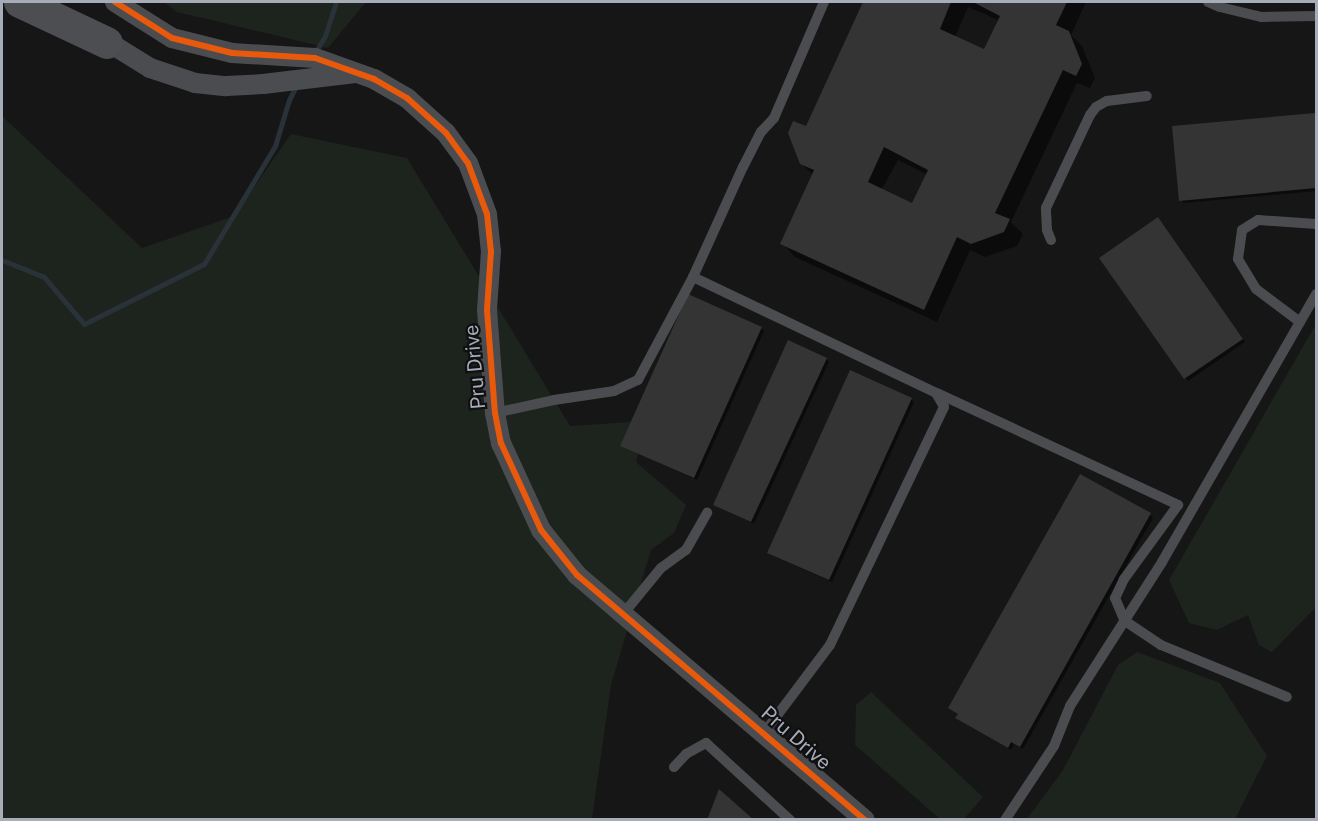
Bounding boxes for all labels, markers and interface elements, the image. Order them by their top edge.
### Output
street label: Pru Drive [459,324,491,410]
street label: Pru Drive [756,701,836,775]

